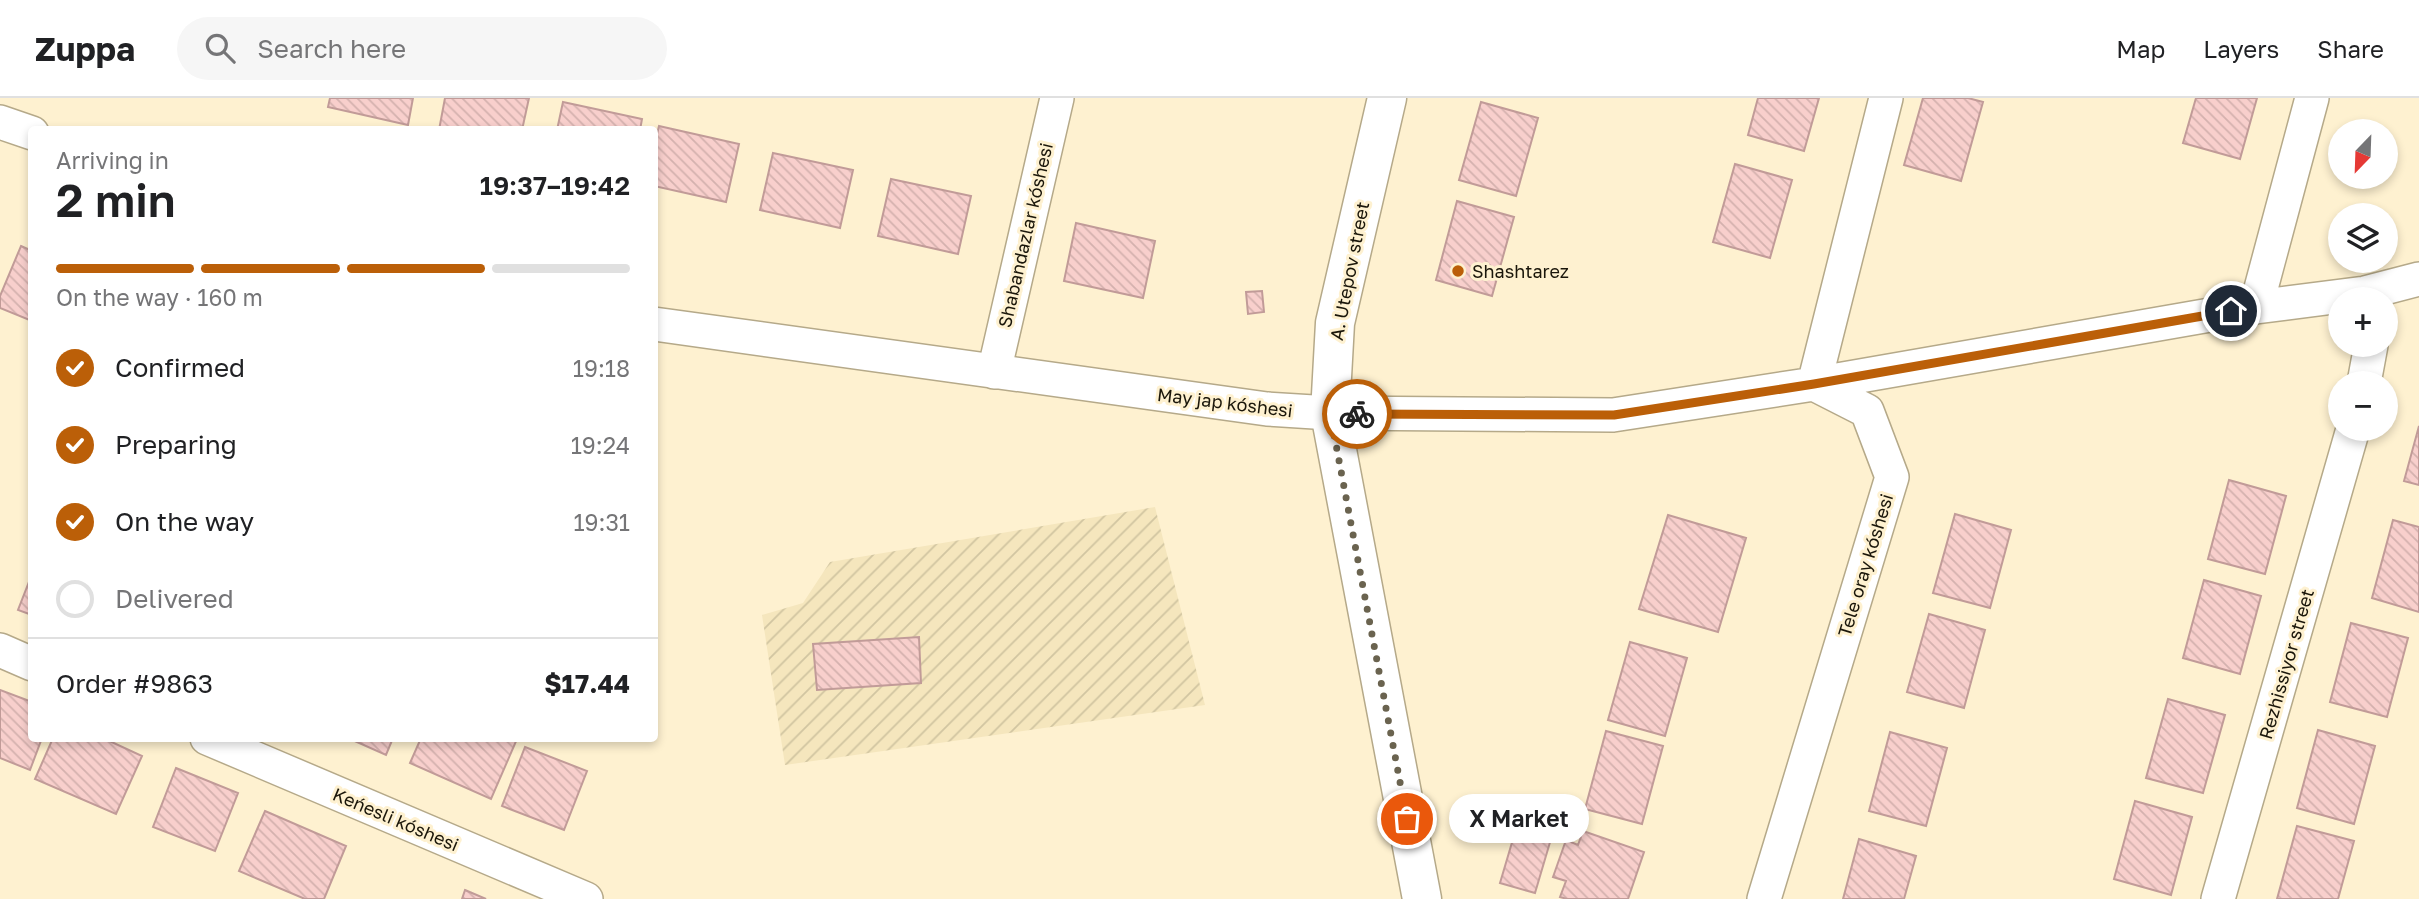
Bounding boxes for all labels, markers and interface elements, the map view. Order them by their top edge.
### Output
search box [177,17,667,80]
text: Zuppa [35,29,135,68]
icon: search [201,29,239,67]
text: Search here [257,33,406,64]
text: Map [2116,34,2165,63]
text: Layers [2203,34,2279,63]
text: Share [2317,34,2384,63]
north arrow [2328,119,2398,189]
map controls [2328,119,2398,441]
street label: Shabandazlar kóshesi [993,140,1057,330]
text: Arriving in [56,146,169,174]
text: 19:37–19:42 [480,170,630,201]
text: 2 min [56,172,176,227]
street label: A. Utepov street [1325,200,1373,342]
button: layers [2328,203,2398,273]
place label: Shashtarez [1472,260,1569,282]
marker: Shashtarez [1450,263,1466,279]
pin [2201,281,2261,341]
text: On the way · 160 m [56,283,263,311]
button: + [2328,287,2398,357]
icon: home [2212,292,2250,330]
icon: check [56,349,94,387]
text: Confirmed [115,352,245,383]
text: 19:18 [573,354,630,382]
button: − [2328,371,2398,441]
courier [1322,379,1392,449]
street label: May jap kóshesi [1156,383,1294,421]
icon: bike [1338,395,1376,433]
icon: check [56,426,94,464]
text: Preparing [115,429,237,460]
text: 19:24 [571,431,630,459]
street label: Tele oray kóshesi [1833,491,1897,639]
icon: check [56,503,94,541]
text: On the way [115,506,254,537]
text: 19:31 [573,508,630,536]
text: Delivered [115,583,234,614]
street label: Rezhissiyor street [2254,586,2318,742]
text: Order #9863 [56,668,213,699]
text: $17.44 [544,668,630,699]
street label: Keńesli kóshesi [330,783,462,855]
pin [1377,789,1437,849]
callout: X Market [1449,794,1589,844]
icon: bag [1388,800,1426,838]
text: X Market [1469,804,1569,832]

